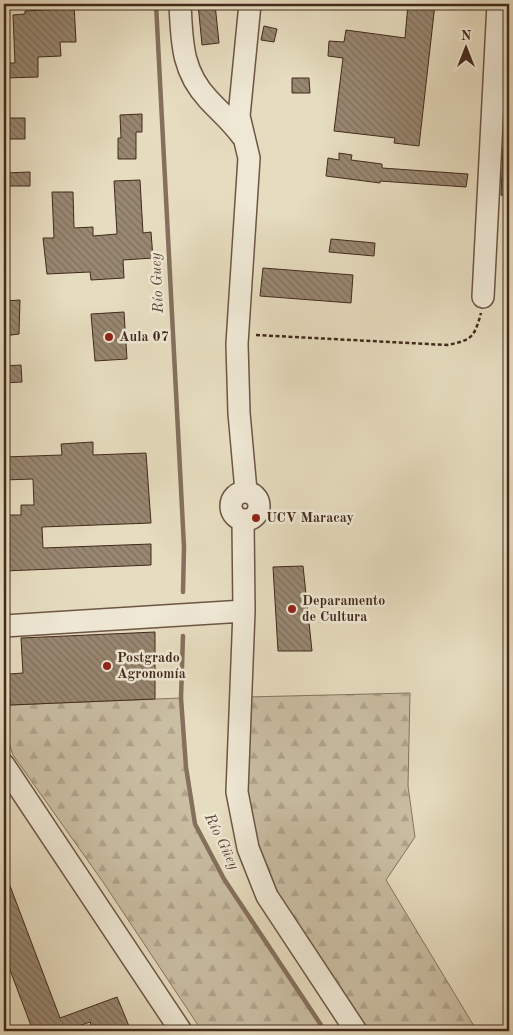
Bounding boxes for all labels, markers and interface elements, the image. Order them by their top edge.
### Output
north arrow [440,22,490,72]
text: N [461,29,472,43]
water label: Río Guey [149,252,167,315]
place label: Aula 07 [119,330,169,344]
marker: Aula 07 [103,331,115,343]
place label: UCV Maracay [266,511,354,525]
marker: UCV Maracay [250,512,262,524]
place label: Deparamento de Cultura [302,594,385,624]
marker: Deparamento de Cultura [286,603,298,615]
place label: Postgrado Agronomía [117,651,186,681]
marker: Postgrado Agronomía [101,660,113,672]
water label: Río Güey [201,811,241,873]

